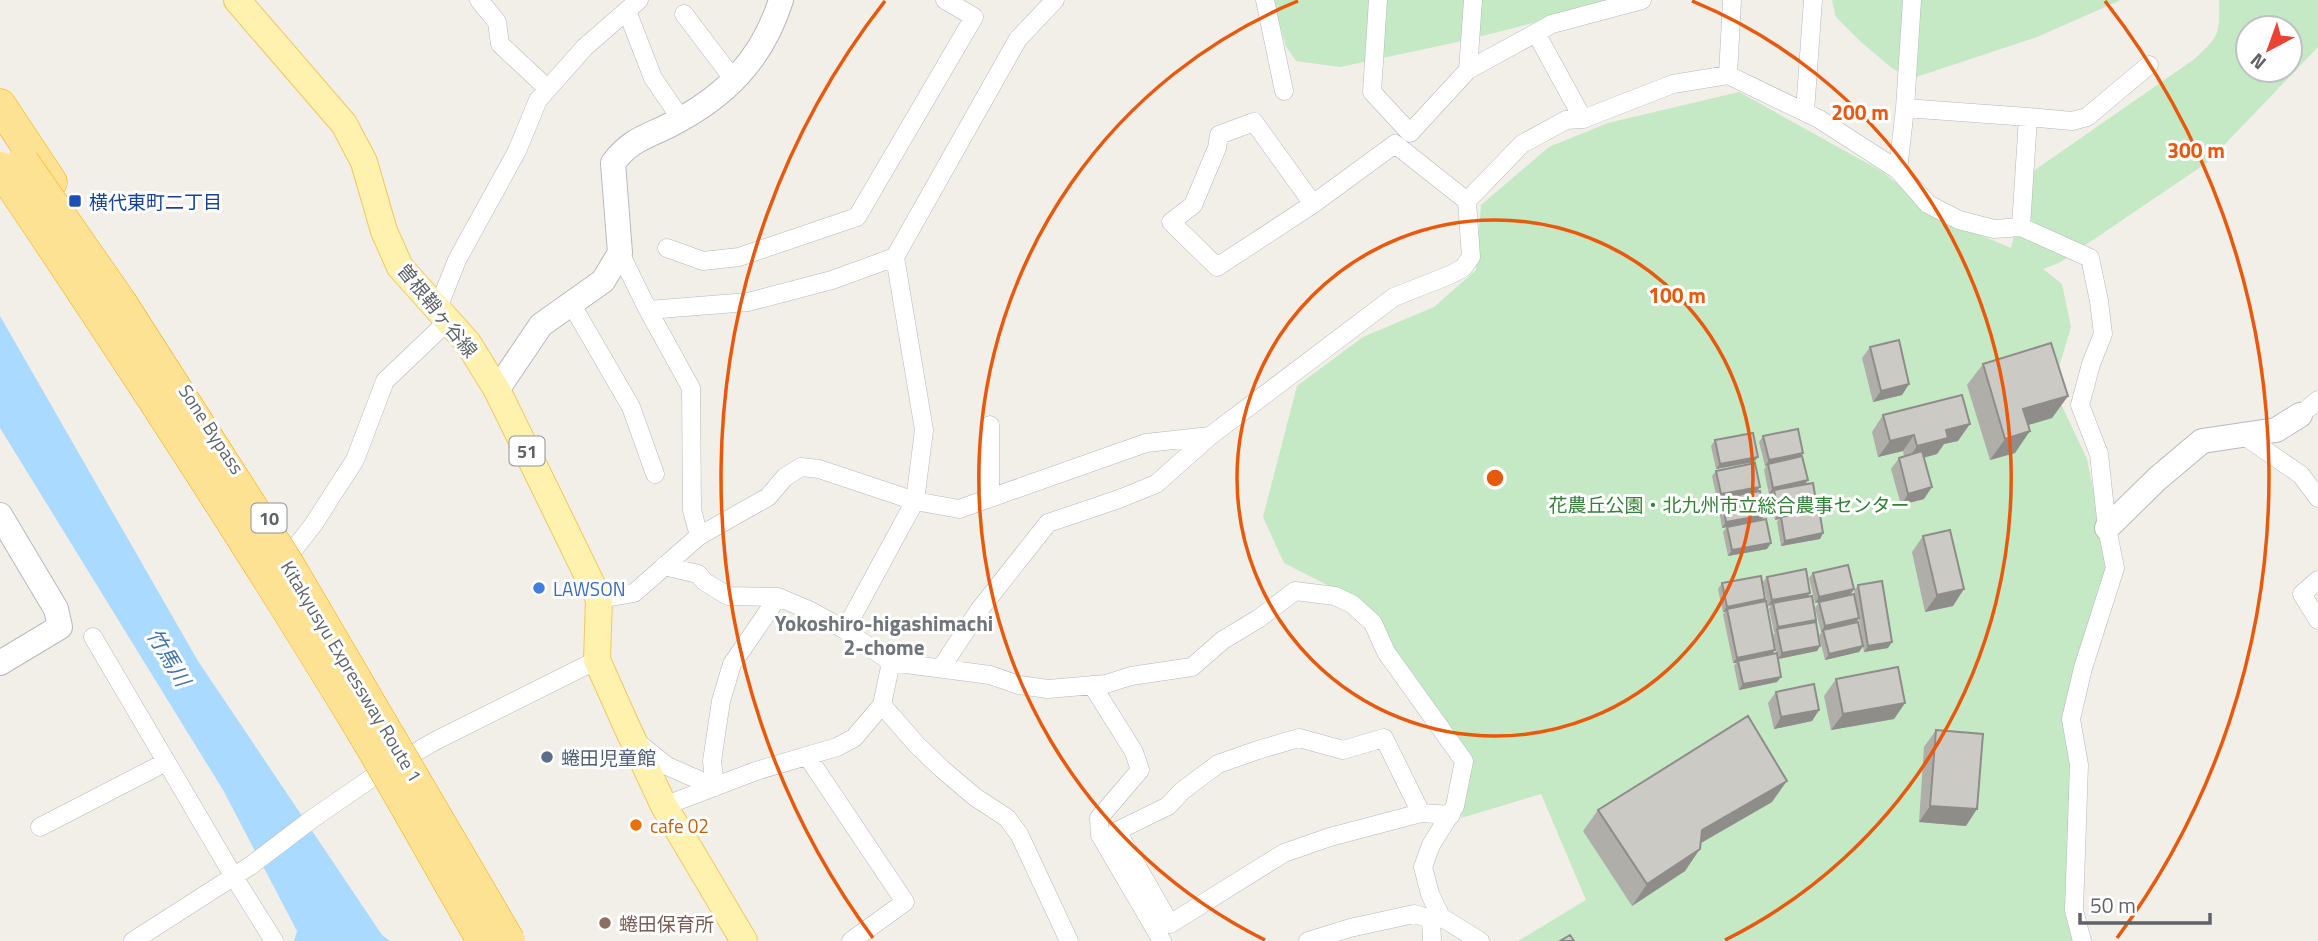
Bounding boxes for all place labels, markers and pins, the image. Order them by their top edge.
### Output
place label: 横代東町二丁目 [89,187,222,216]
marker: 横代東町二丁目 [67,193,83,209]
centre of rings [1483,466,1507,490]
place label: LAWSON [553,574,626,603]
marker: LAWSON [531,580,547,596]
place label: 蜷田児童館 [561,743,656,772]
marker: 蜷田児童館 [539,749,555,765]
place label: cafe 02 [650,811,709,840]
marker: cafe 02 [628,817,644,833]
place label: 蜷田保育所 [619,909,714,938]
marker: 蜷田保育所 [597,915,613,931]

